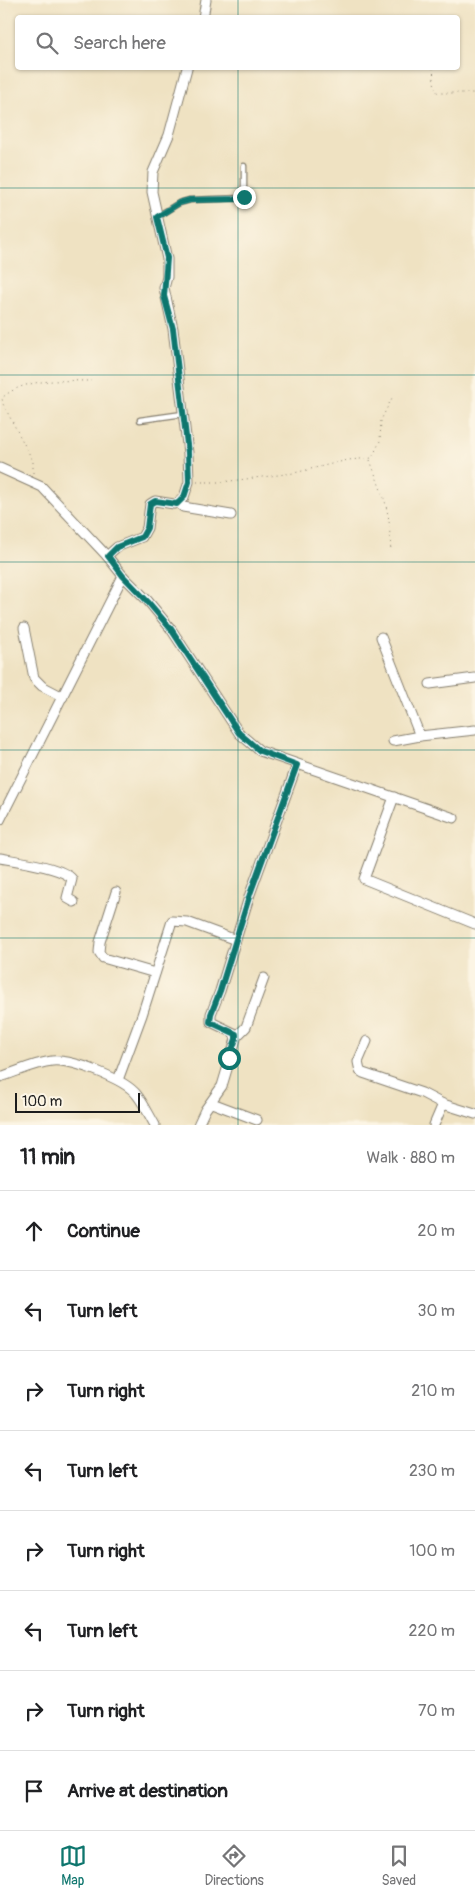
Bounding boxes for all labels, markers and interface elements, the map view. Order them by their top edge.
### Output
search box [15,15,460,70]
icon: search [33,29,61,57]
text: Search here [73,31,166,55]
route end [233,186,256,209]
route start [218,1047,241,1070]
scale bar [15,1090,140,1113]
text: 100 m [22,1093,62,1110]
text: 11 min [20,1144,75,1171]
text: Walk · 880 m [367,1148,455,1168]
icon: ahead [20,1217,48,1245]
text: Continue [67,1219,140,1243]
text: 20 m [417,1221,455,1241]
icon: left [20,1297,48,1325]
text: Turn left [67,1299,137,1323]
text: 30 m [417,1301,455,1321]
icon: right [20,1377,48,1405]
text: Turn right [67,1379,145,1403]
text: 210 m [411,1381,455,1401]
icon: left [20,1457,48,1485]
text: Turn left [67,1459,137,1483]
text: 230 m [409,1461,455,1481]
icon: right [20,1537,48,1565]
text: Turn right [67,1539,145,1563]
text: 100 m [409,1541,455,1561]
icon: left [20,1617,48,1645]
text: Turn left [67,1619,137,1643]
text: 220 m [409,1621,455,1641]
icon: right [20,1697,48,1725]
text: Turn right [67,1699,145,1723]
text: 70 m [418,1701,455,1721]
icon: arrive [20,1777,48,1805]
text: Arrive at destination [67,1779,228,1803]
tab: Map [59,1842,87,1889]
tab: Directions [204,1842,264,1889]
tab: Saved [381,1842,416,1889]

